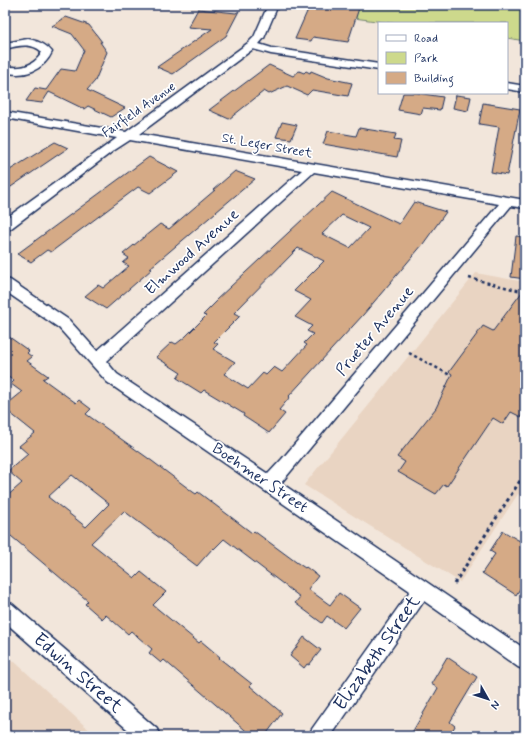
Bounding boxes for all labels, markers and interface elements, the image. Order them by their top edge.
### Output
legend [378,22,508,94]
text: Road [414,31,438,47]
text: Park [414,51,438,67]
text: Building [414,71,454,88]
street label: Fairfield Avenue [99,78,179,142]
street label: St. Leger Street [220,130,314,164]
street label: Elmwood Avenue [140,204,244,300]
street label: Prueter Avenue [331,282,419,380]
street label: Boehmer Street [208,438,312,518]
street label: Elizabeth Street [328,590,426,716]
street label: Edwin Street [28,627,128,719]
north arrow [468,679,508,719]
text: N [487,697,503,712]

